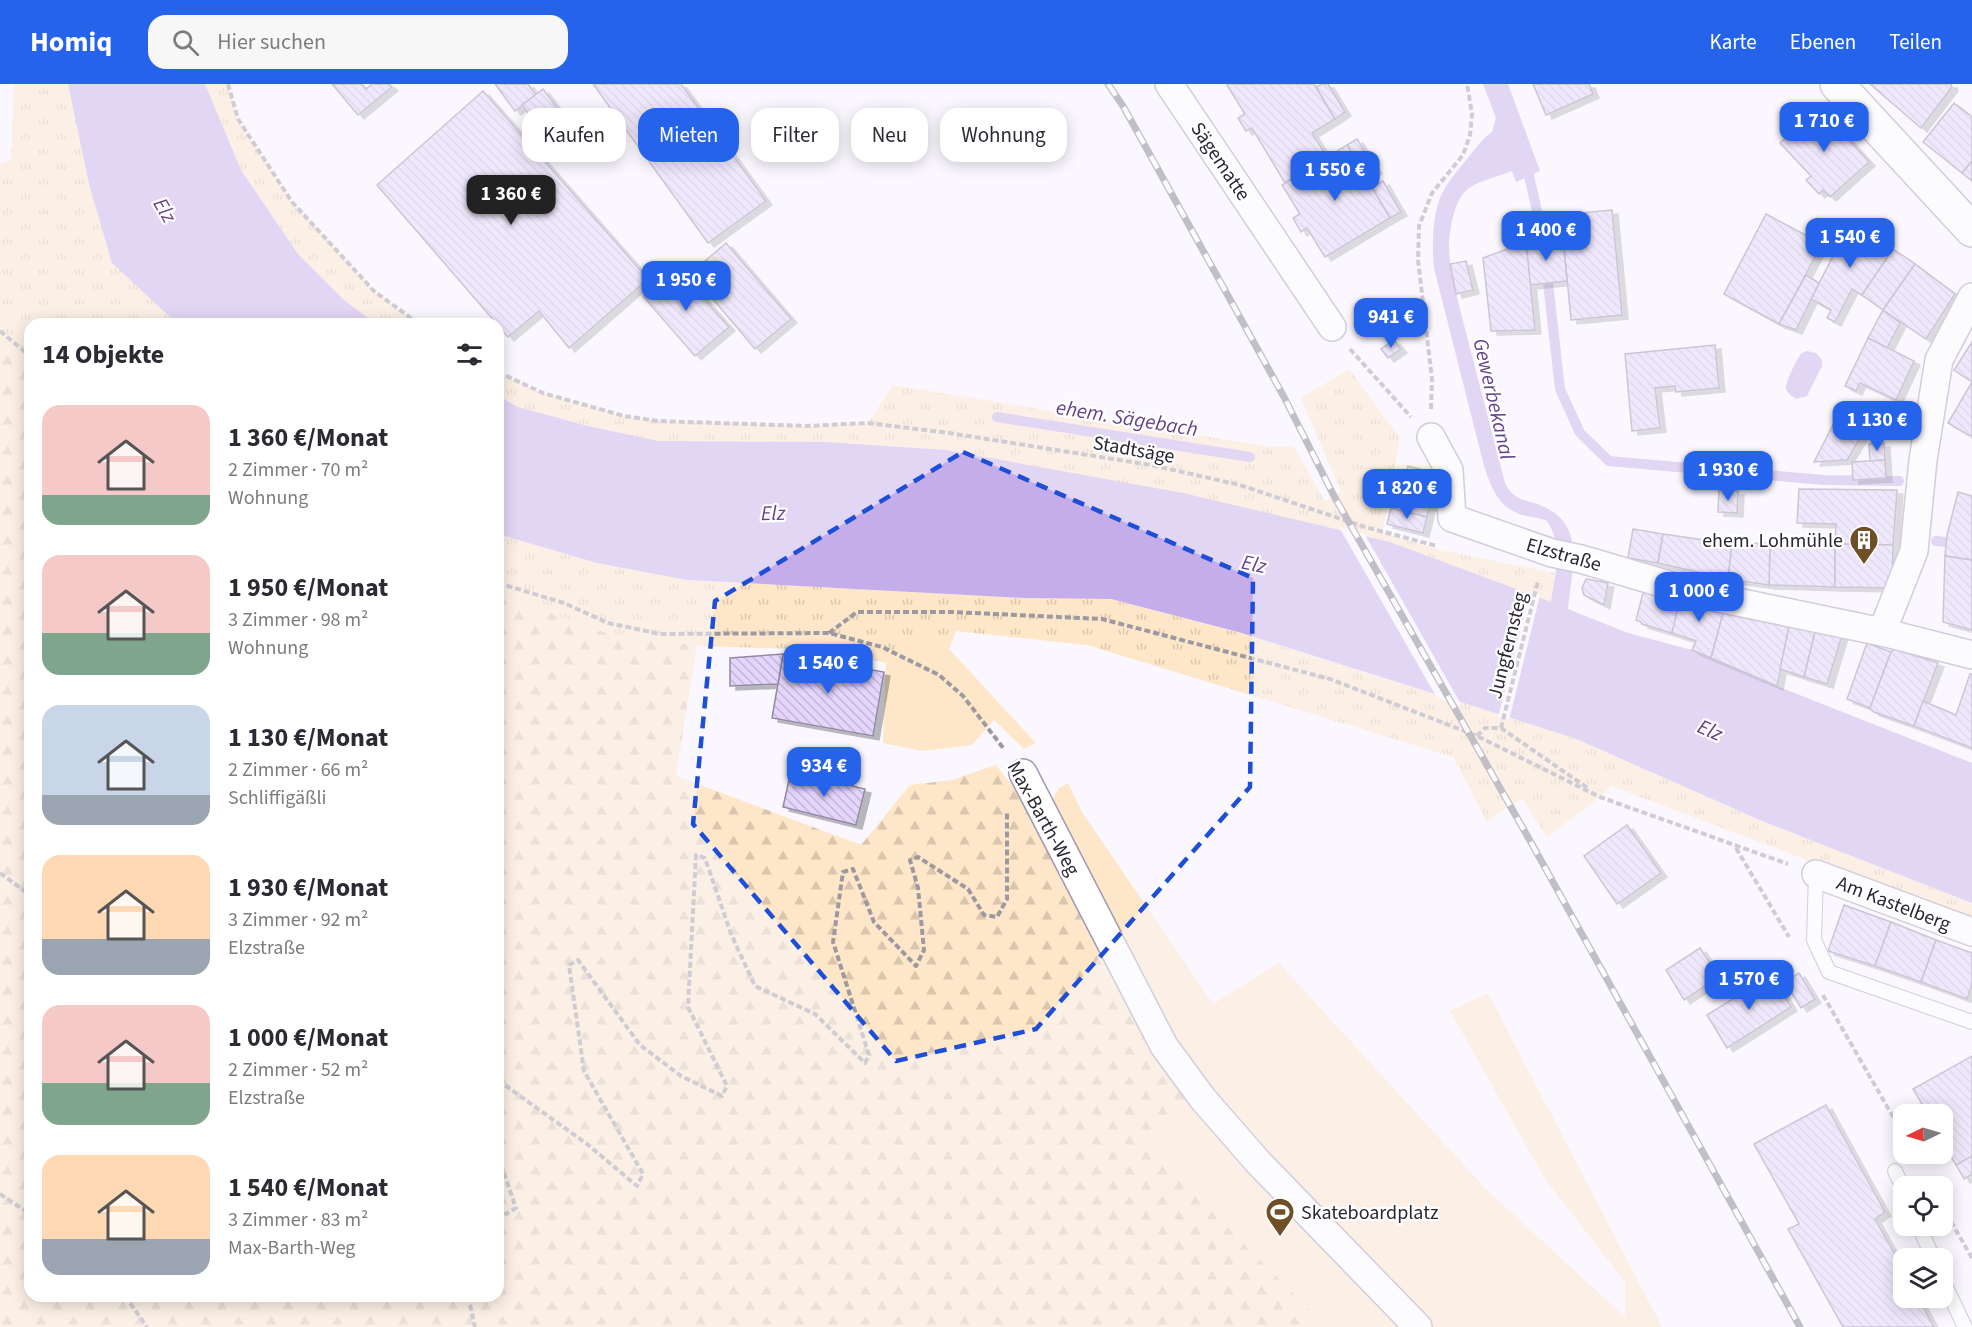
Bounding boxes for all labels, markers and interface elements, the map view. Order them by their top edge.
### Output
search box [148,15,568,69]
text: Homiq [30,22,112,62]
icon: search [169,26,202,59]
text: Hier suchen [217,26,326,58]
text: Karte [1710,27,1757,57]
text: Ebenen [1790,27,1856,57]
text: Teilen [1889,27,1942,57]
pin: 1 710 € [1769,102,1879,153]
text: 1 710 € [1794,107,1854,135]
chip: Kaufen [522,108,626,162]
chip: Mieten [638,108,739,162]
chip: Filter [751,108,839,162]
chip: Neu [851,108,928,162]
chip: Wohnung [940,108,1067,162]
street label: Sägematte [1184,117,1257,207]
pin: 1 550 € [1280,151,1390,202]
text: 1 550 € [1305,156,1365,184]
pin: 1 360 € [456,175,566,226]
text: 1 360 € [481,180,541,208]
water label: Elz [146,192,185,229]
pin: 1 400 € [1491,211,1601,262]
text: 1 400 € [1516,216,1576,244]
pin: 1 540 € [1795,218,1905,269]
text: 1 540 € [1820,223,1880,251]
pin: 1 950 € [631,261,741,312]
text: 1 950 € [656,266,716,294]
pin: 941 € [1349,298,1433,349]
text: 941 € [1368,303,1414,331]
water label: Gewerbekanal [1465,335,1523,463]
text: 14 Objekte [42,336,164,373]
icon: filters [453,338,486,371]
water label: ehem. Sägebach [1054,392,1200,444]
pin: 1 130 € [1822,401,1932,452]
text: 1 130 € [1847,406,1907,434]
text: 1 360 €/Monat [228,419,388,456]
icon: home [90,429,162,501]
street label: Stadtsäge [1091,429,1177,471]
pin: 1 930 € [1673,451,1783,502]
text: 2 Zimmer · 70 m² [228,456,368,484]
text: 1 930 € [1698,456,1758,484]
pin: 1 820 € [1352,469,1462,520]
text: 1 820 € [1377,474,1437,502]
text: Wohnung [228,484,308,512]
water label: Elz [761,498,787,528]
building icon: ehem. Lohmühle [1848,524,1880,566]
place label: ehem. Lohmühle [1702,527,1843,555]
street label: Elzstraße [1523,531,1605,579]
water label: Elz [1239,547,1270,581]
text: 1 950 €/Monat [228,569,388,606]
pin: 1 000 € [1644,572,1754,623]
text: 1 000 € [1669,577,1729,605]
icon: home [90,579,162,651]
street label: Jungfernsteg [1481,589,1535,702]
text: 3 Zimmer · 98 m² [228,606,368,634]
text: Wohnung [228,634,308,662]
pin: 1 540 € [773,644,883,695]
text: 1 540 € [798,649,858,677]
water label: Elz [1693,711,1728,749]
text: 1 130 €/Monat [228,719,388,756]
icon: home [90,729,162,801]
pin: 934 € [782,747,866,798]
text: 934 € [801,752,847,780]
text: 2 Zimmer · 66 m² [228,756,368,784]
street label: Max-Barth-Weg [1000,756,1086,881]
text: Schliffigäßli [228,784,327,812]
text: 1 930 €/Monat [228,869,388,906]
street label: Am Kastelberg [1832,869,1955,939]
icon: home [90,879,162,951]
text: 3 Zimmer · 92 m² [228,906,368,934]
text: Elzstraße [228,934,305,962]
pin: 1 570 € [1694,960,1804,1011]
text: 1 570 € [1719,965,1779,993]
text: 1 000 €/Monat [228,1019,388,1056]
icon: home [90,1029,162,1101]
text: 2 Zimmer · 52 m² [228,1056,368,1084]
text: Elzstraße [228,1084,305,1112]
north arrow [1893,1104,1953,1164]
map controls [1893,1104,1953,1308]
text: 1 540 €/Monat [228,1169,388,1206]
button: locate [1893,1176,1953,1236]
icon: home [90,1179,162,1251]
sports icon: Skateboardplatz [1264,1196,1296,1238]
place label: Skateboardplatz [1301,1199,1438,1227]
text: 3 Zimmer · 83 m² [228,1206,368,1234]
text: Max-Barth-Weg [228,1234,355,1262]
button: layers [1893,1248,1953,1308]

